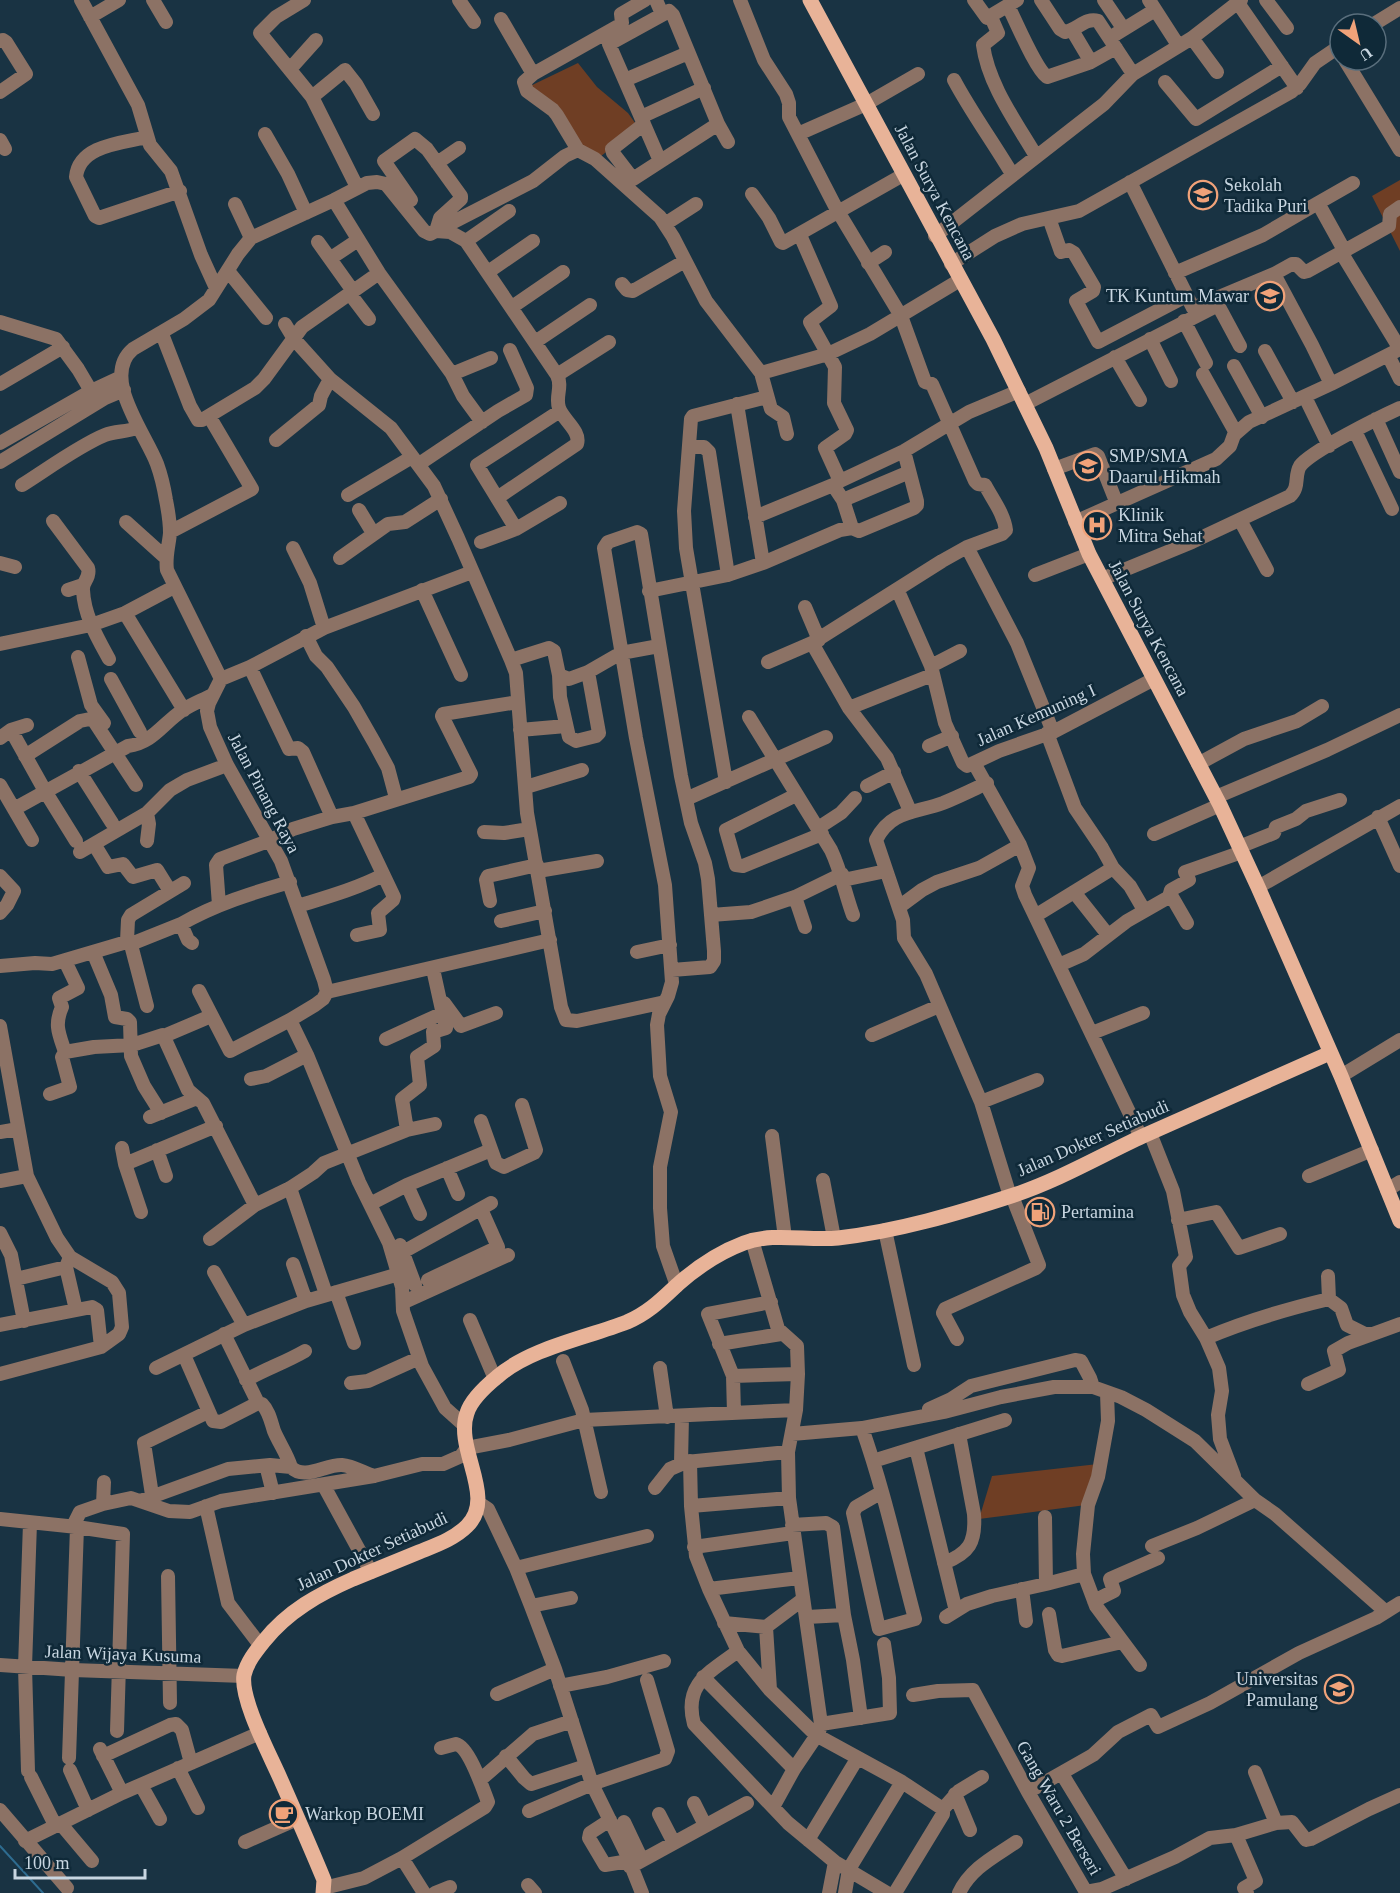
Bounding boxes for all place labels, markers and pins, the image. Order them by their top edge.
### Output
place label: Sekolah Tadika Puri [1224,175,1307,216]
school or university icon: Sekolah Tadika Puri [1187,179,1219,211]
school or university icon: TK Kuntum Mawar [1254,280,1286,312]
place label: TK Kuntum Mawar [1106,286,1249,306]
place label: SMP/SMA Daarul Hikmah [1109,446,1220,487]
school or university icon: SMP/SMA Daarul Hikmah [1072,450,1104,482]
place label: Klinik Mitra Sehat [1118,505,1202,546]
hospital icon: Klinik Mitra Sehat [1081,509,1113,541]
fuel station icon: Pertamina [1024,1196,1056,1228]
place label: Pertamina [1061,1202,1134,1222]
place label: Universitas Pamulang [1236,1669,1318,1710]
school or university icon: Universitas Pamulang [1323,1673,1355,1705]
cafe icon: Warkop BOEMI [268,1798,300,1830]
place label: Warkop BOEMI [305,1804,424,1824]

